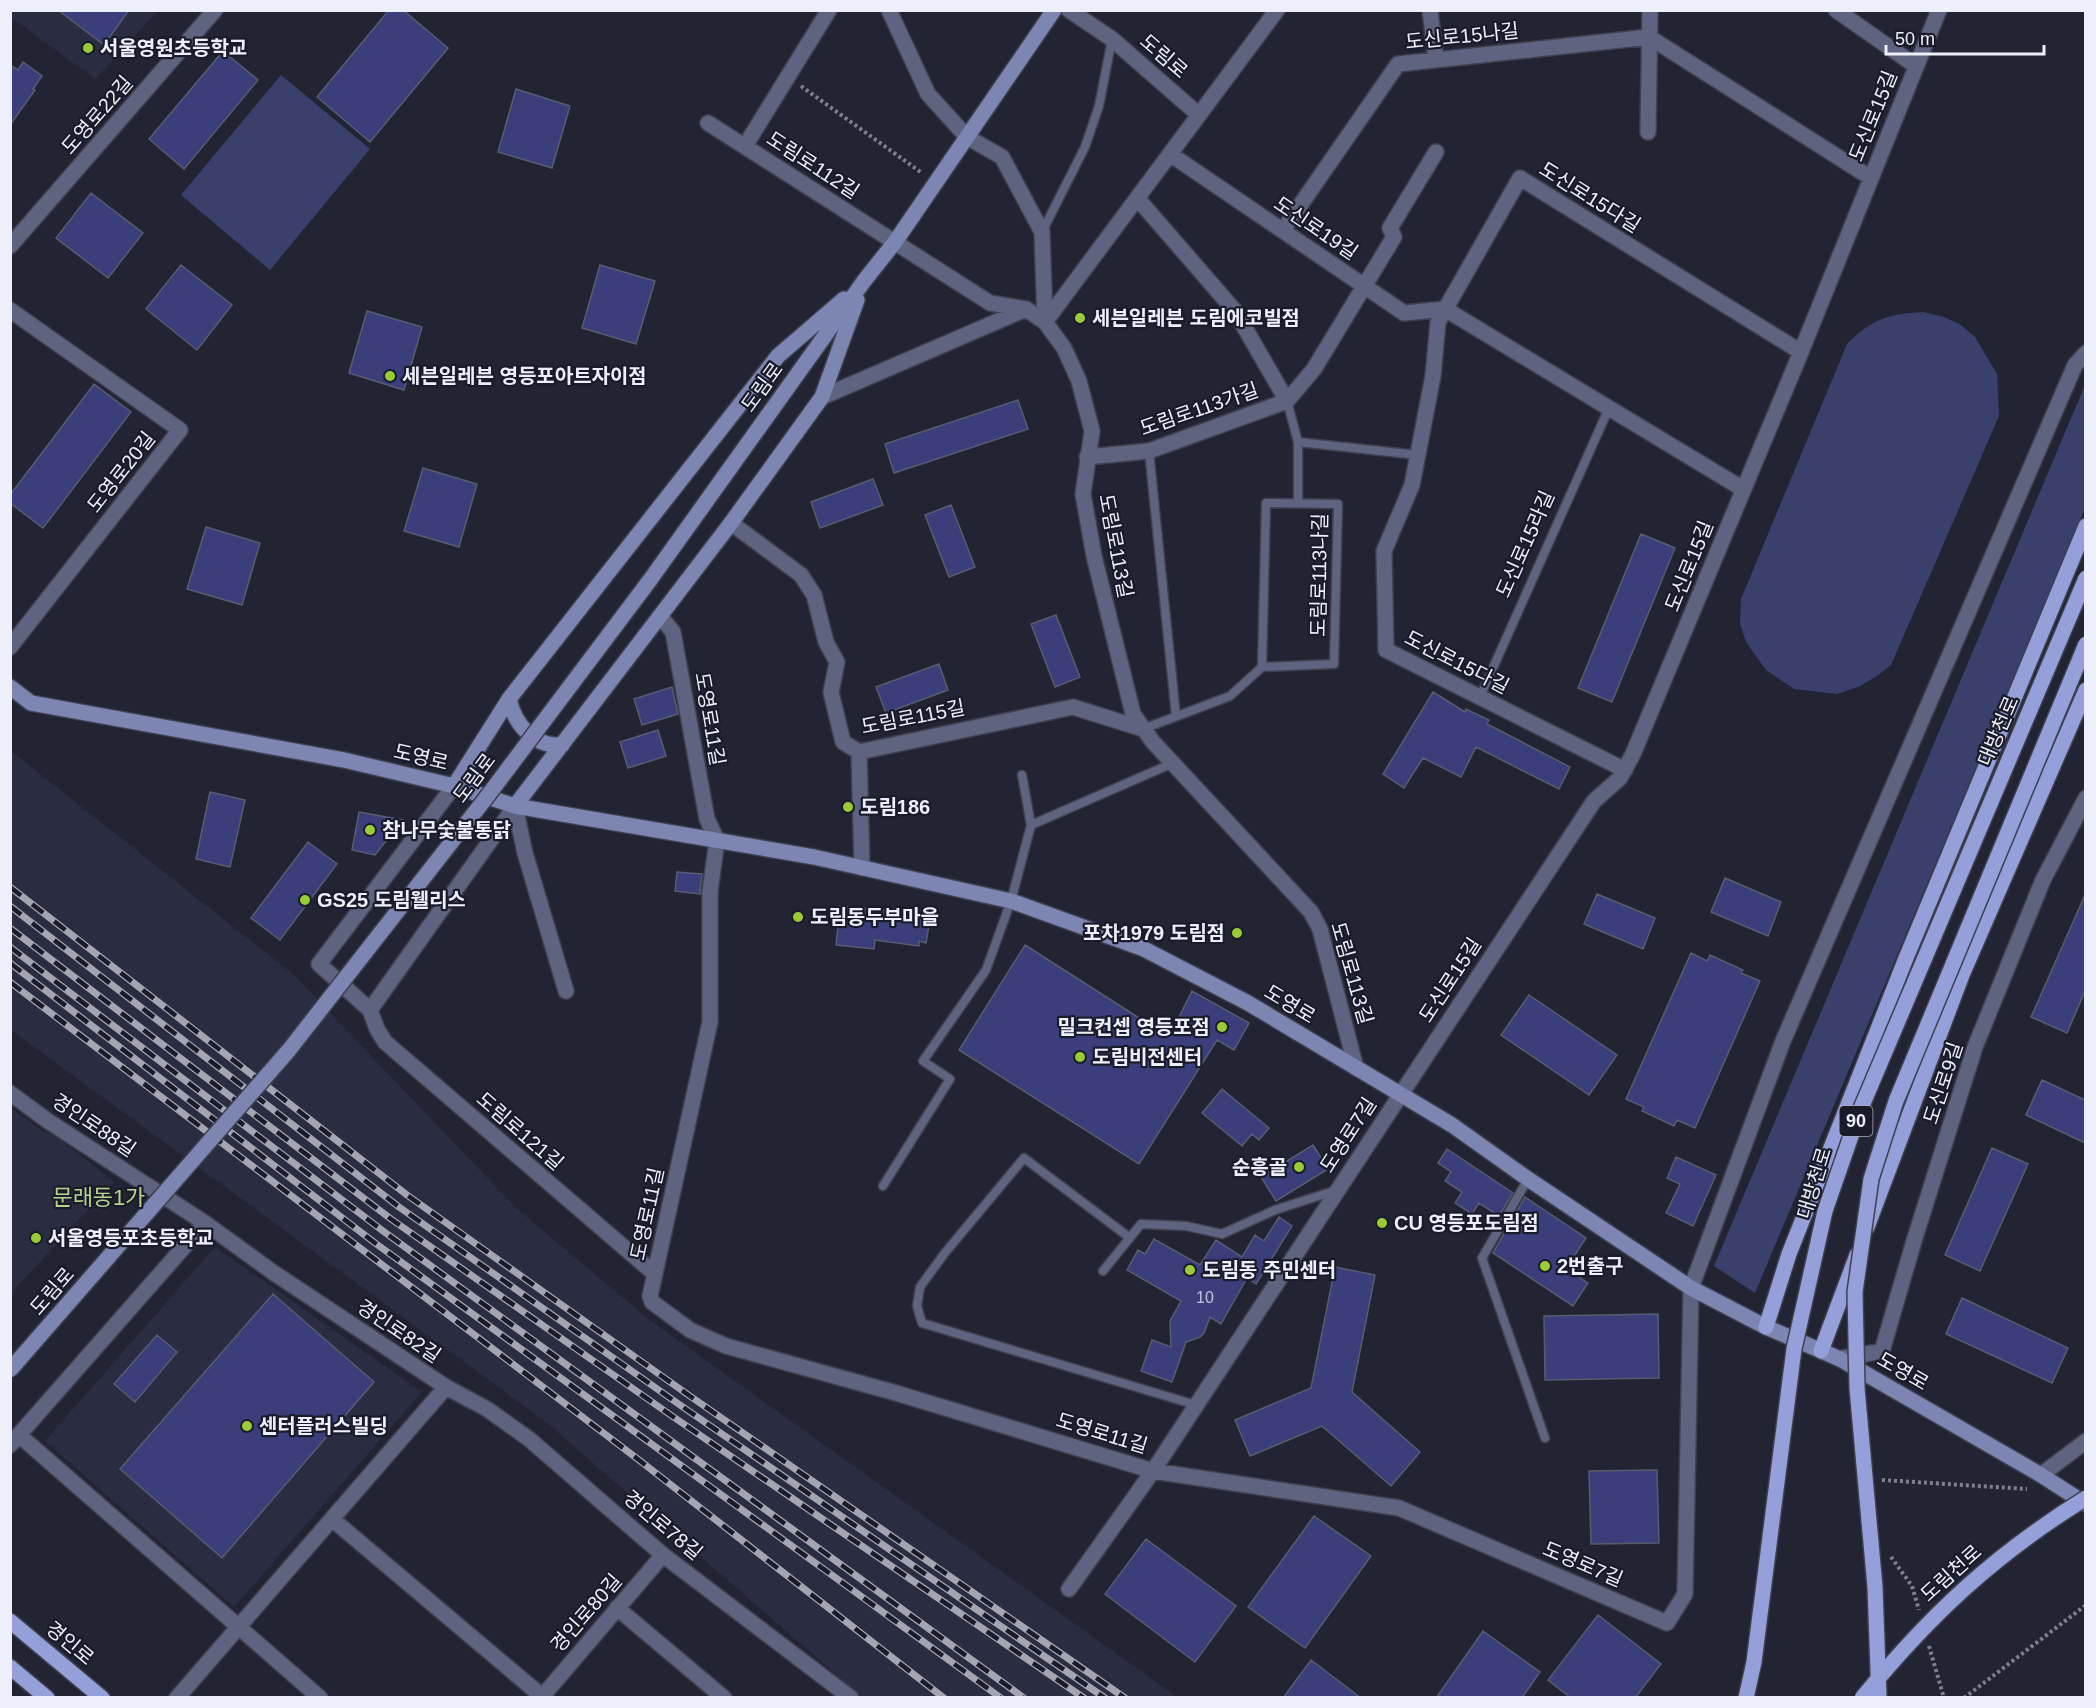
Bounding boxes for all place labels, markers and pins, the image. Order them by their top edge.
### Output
place label: 서울영원초등학교 [100,37,247,59]
marker: 서울영원초등학교 [81,41,95,55]
place label: 세븐일레븐 도림에코빌점 [1092,307,1300,329]
marker: 세븐일레븐 도림에코빌점 [1073,311,1087,325]
place label: 세븐일레븐 영등포아트자이점 [402,365,647,387]
marker: 세븐일레븐 영등포아트자이점 [383,369,397,383]
place label: 도림186 [860,796,930,818]
marker: 도림186 [841,800,855,814]
place label: 참나무숯불통닭 [382,819,511,841]
marker: 참나무숯불통닭 [363,823,377,837]
place label: GS25 도림웰리스 [317,889,466,911]
marker: GS25 도림웰리스 [298,893,312,907]
place label: 도림동두부마을 [810,906,939,928]
marker: 도림동두부마을 [791,910,805,924]
place label: 포차1979 도림점 [1083,922,1225,944]
marker: 포차1979 도림점 [1230,926,1244,940]
place label: 밀크컨셉 영등포점 [1057,1016,1210,1038]
marker: 밀크컨셉 영등포점 [1215,1020,1229,1034]
place label: 도림비전센터 [1092,1046,1202,1068]
marker: 도림비전센터 [1073,1050,1087,1064]
place label: 순흥골 [1232,1156,1287,1178]
marker: 순흥골 [1292,1160,1306,1174]
place label: CU 영등포도림점 [1394,1212,1539,1234]
marker: CU 영등포도림점 [1375,1216,1389,1230]
place label: 서울영등포초등학교 [48,1227,214,1249]
marker: 서울영등포초등학교 [29,1231,43,1245]
place label: 2번출구 [1557,1255,1623,1277]
place label: 도림동 주민센터 [1202,1259,1336,1281]
marker: 2번출구 [1538,1259,1552,1273]
marker: 도림동 주민센터 [1183,1263,1197,1277]
place label: 센터플러스빌딩 [259,1415,388,1437]
marker: 센터플러스빌딩 [240,1419,254,1433]

